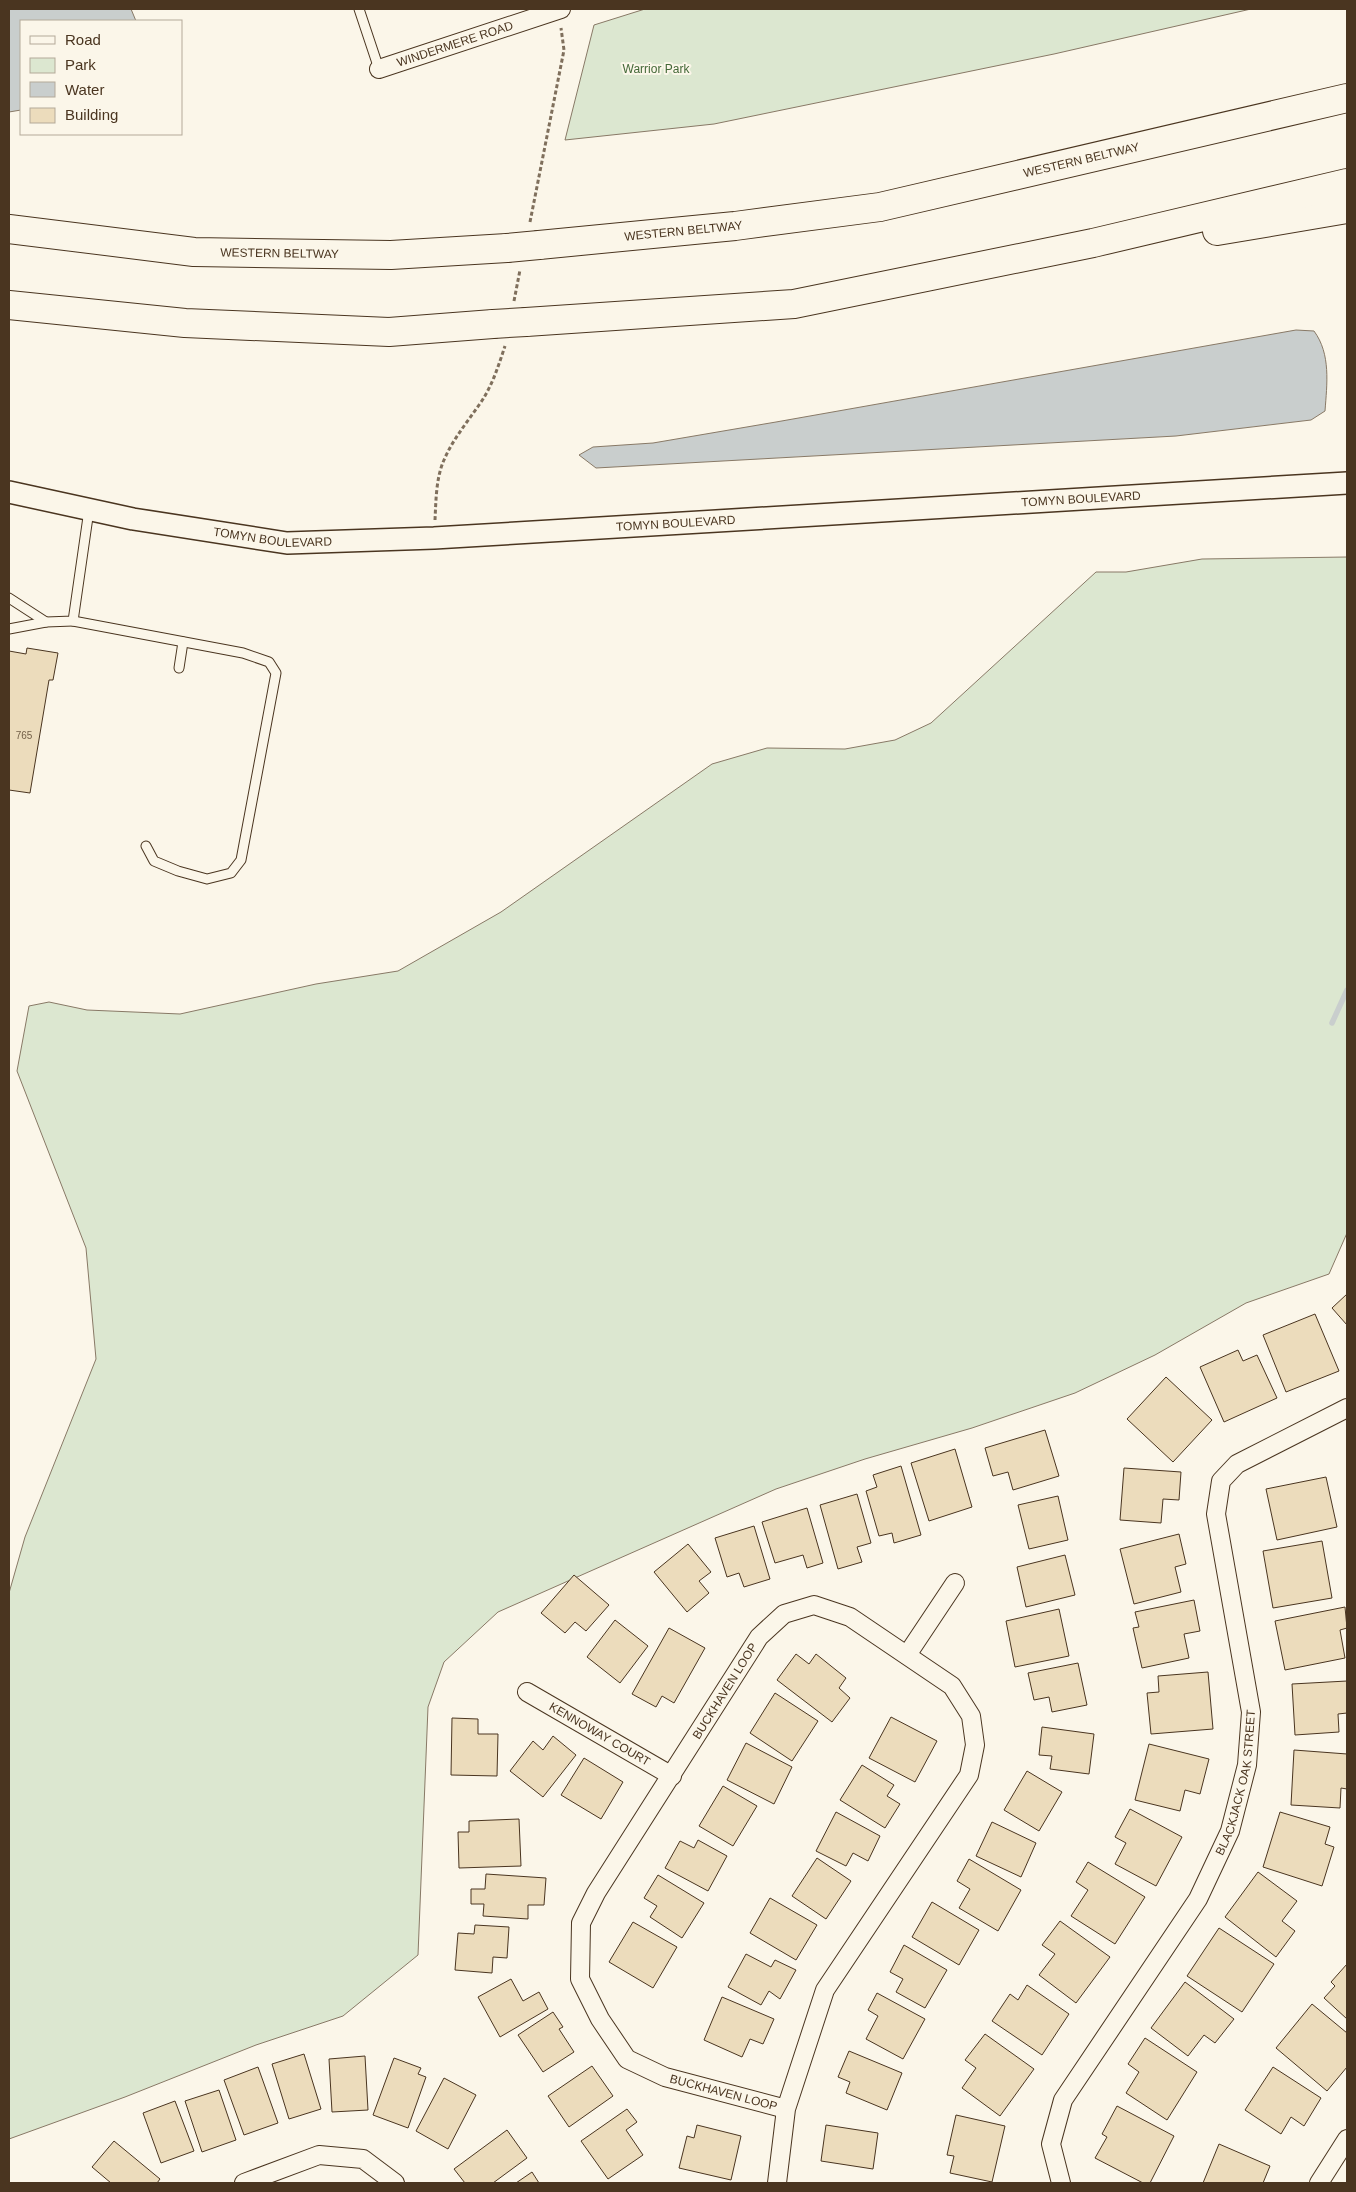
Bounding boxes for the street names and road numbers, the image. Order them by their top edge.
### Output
street label: WINDERMERE ROAD [395,18,515,70]
street label: WESTERN BELTWAY [1022,140,1141,180]
street label: WESTERN BELTWAY [624,218,743,244]
street label: WESTERN BELTWAY [220,245,339,261]
street label: TOMYN BOULEVARD [1021,488,1141,510]
street label: TOMYN BOULEVARD [616,513,736,534]
street label: TOMYN BOULEVARD [212,525,333,550]
street label: BUCKHAVEN LOOP [690,1640,760,1742]
street label: KENNOWAY COURT [547,1699,653,1769]
street label: BLACKJACK OAK STREET [1213,1708,1258,1857]
street label: BUCKHAVEN LOOP [668,2072,779,2113]

